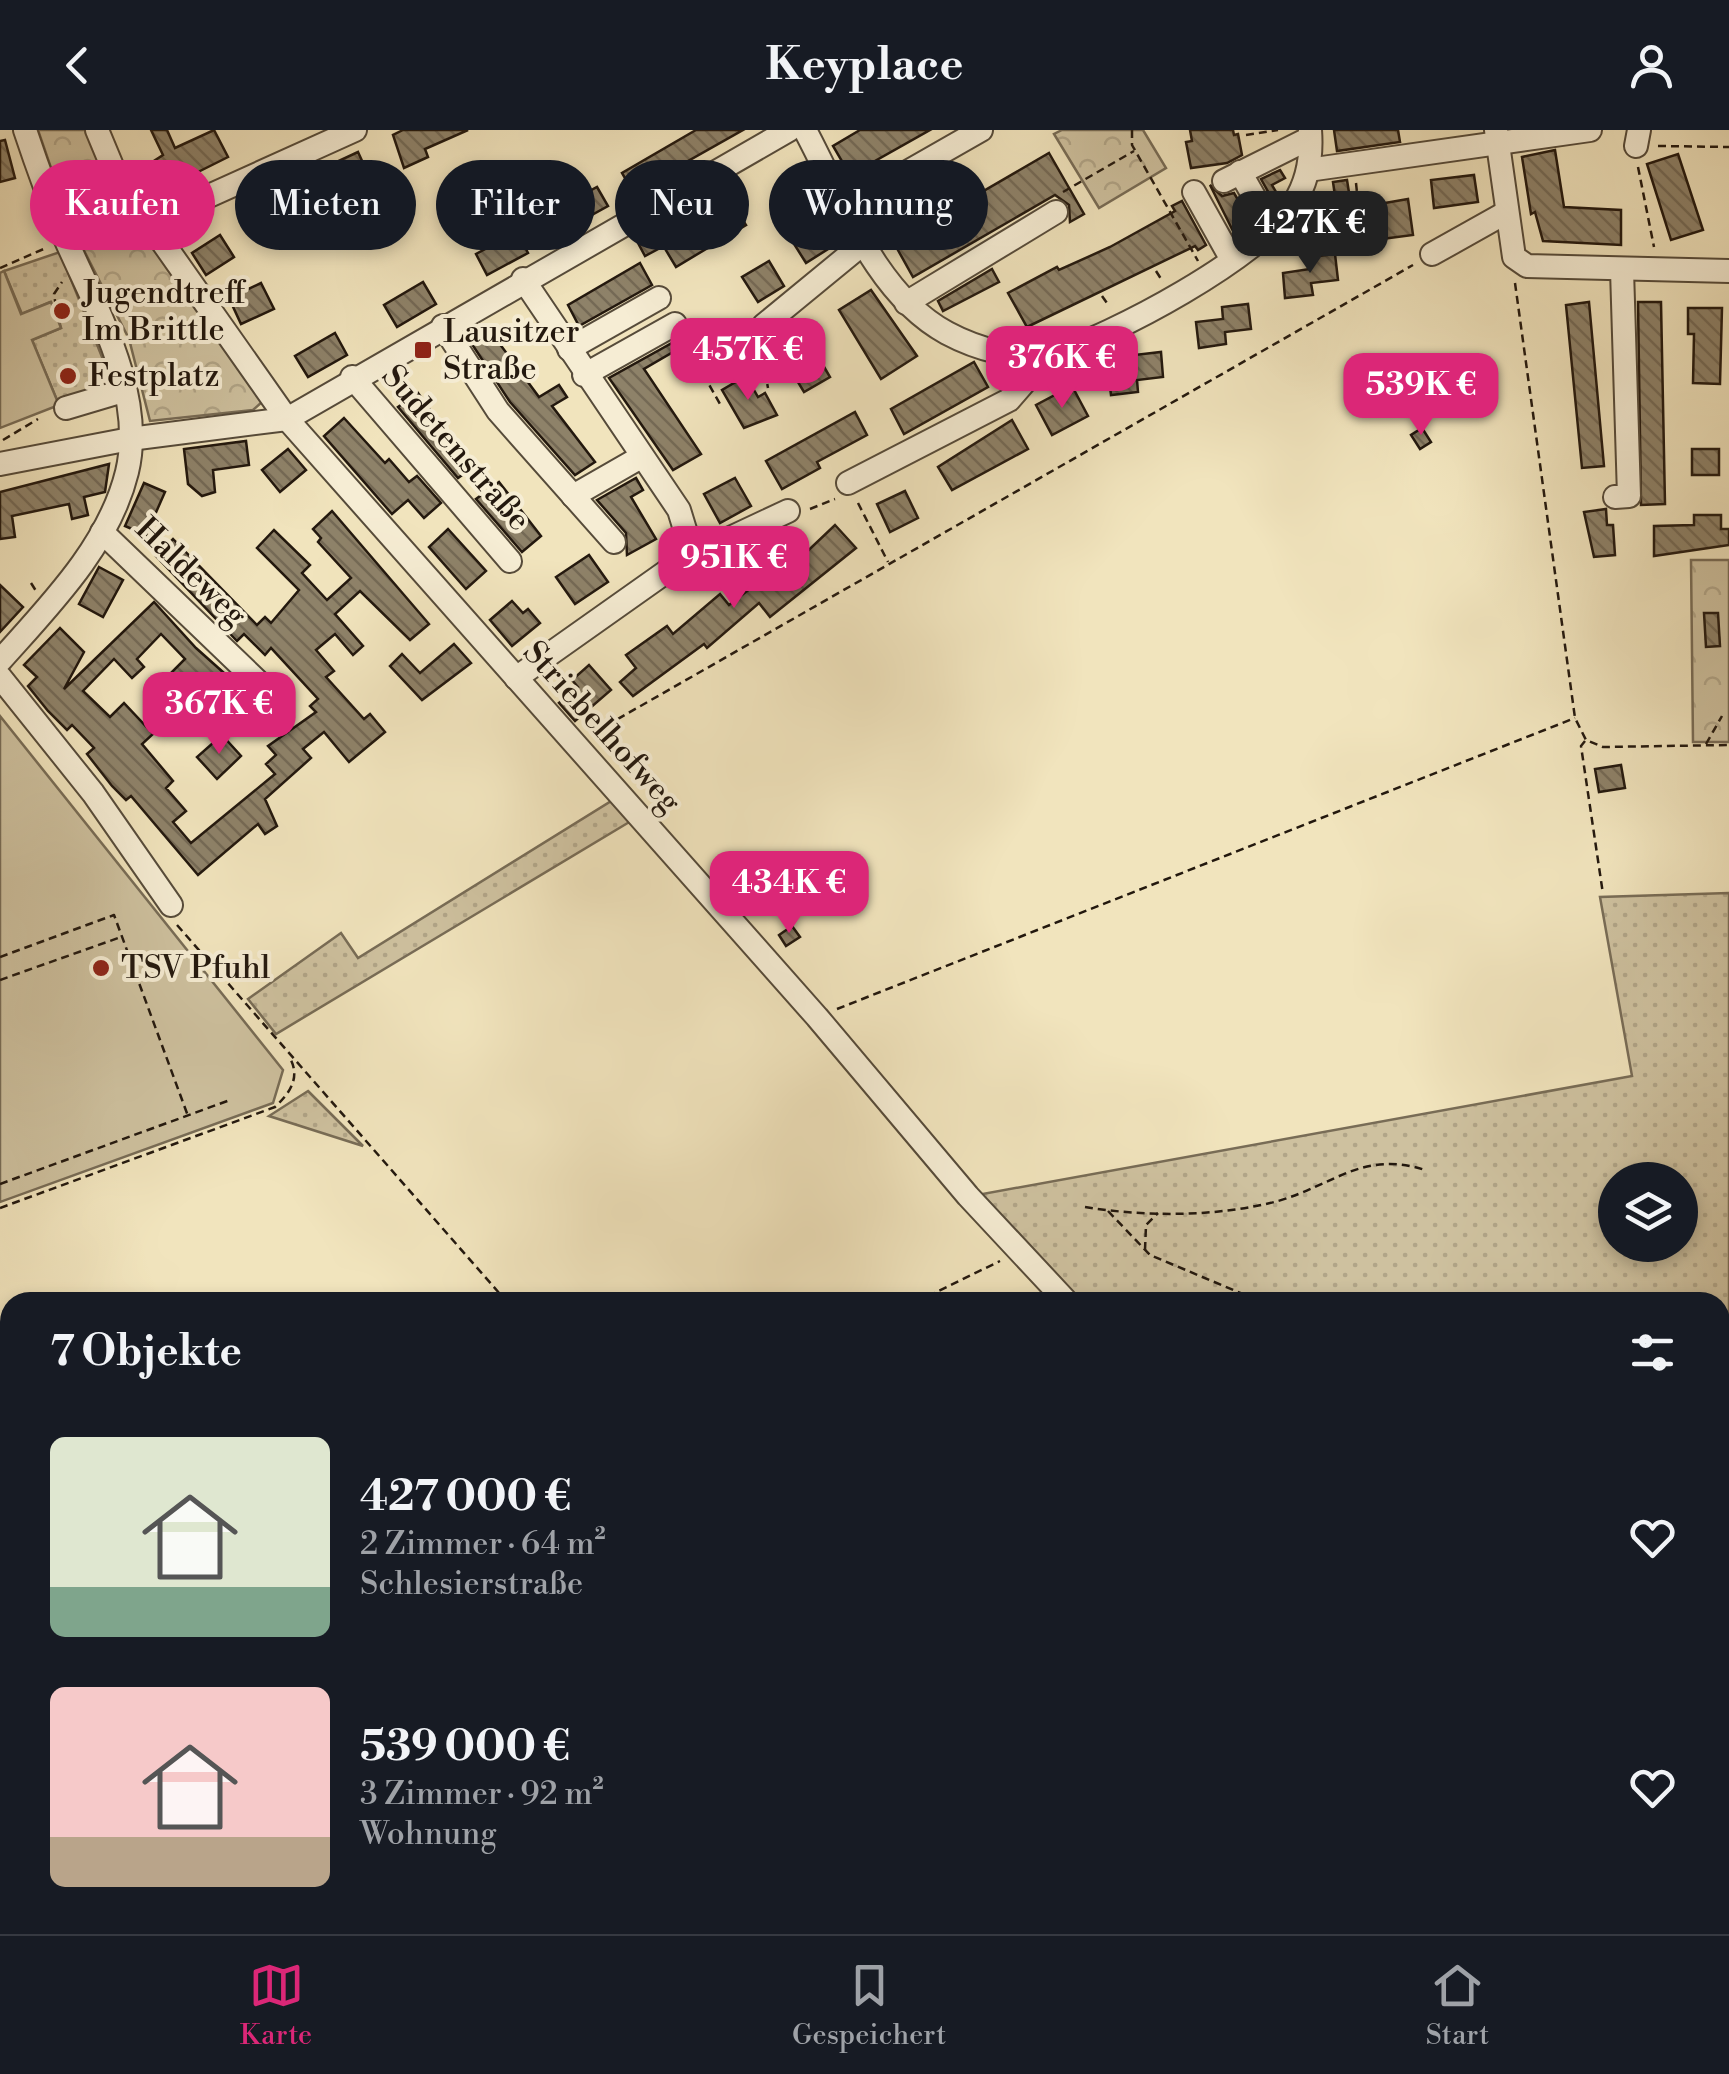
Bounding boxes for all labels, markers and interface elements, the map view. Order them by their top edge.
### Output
text: Keyplace [766,37,963,94]
icon: back [50,38,105,93]
icon: person [1624,38,1679,93]
chip: Kaufen [30,160,215,250]
chip: Mieten [235,160,416,250]
chip: Filter [436,160,595,250]
chip: Neu [615,160,749,250]
chip: Wohnung [769,160,988,250]
pin: 427K € [1229,191,1391,276]
text: 427K € [1254,203,1366,243]
place label: Jugendtreff Im Brittle [81,273,247,350]
marker: Jugendtreff Im Brittle [51,300,73,322]
place label: Lausitzer Straße [443,312,580,389]
pin: 457K € [667,318,829,403]
pin: 376K € [981,326,1143,411]
text: 457K € [692,330,804,370]
text: 376K € [1008,338,1116,378]
marker: Lausitzer Straße [412,339,434,361]
pin: 539K € [1340,353,1502,438]
place label: Festplatz [88,356,220,396]
street label: Sudetenstraße [373,357,539,539]
marker: Festplatz [57,365,79,387]
text: 539K € [1365,365,1477,405]
street label: Haldeweg [127,509,256,635]
pin: 951K € [653,526,815,611]
text: 951K € [680,538,788,578]
street label: Striebelhofweg [514,633,690,821]
pin: 367K € [138,672,300,757]
text: 367K € [165,684,273,724]
pin: 434K € [708,851,870,936]
text: 434K € [732,863,846,903]
place label: TSV Pfuhl [121,948,271,988]
marker: TSV Pfuhl [90,957,112,979]
map controls [1598,1162,1698,1262]
button: layers [1598,1162,1698,1262]
icon: filters [1625,1325,1680,1380]
text: 7 Objekte [50,1326,242,1379]
text: 427 000 € [360,1471,571,1524]
icon: home [130,1477,250,1597]
icon: heart [1625,1510,1680,1565]
text: 2 Zimmer · 64 m² [360,1524,606,1564]
text: Schlesierstraße [360,1564,583,1604]
text: 539 000 € [360,1721,570,1774]
icon: home [130,1727,250,1847]
icon: heart [1625,1760,1680,1815]
text: 3 Zimmer · 92 m² [360,1774,604,1814]
text: Wohnung [360,1814,497,1854]
tab: Karte [240,1958,312,2053]
tab: Gespeichert [792,1958,946,2053]
tab: Start [1426,1958,1489,2053]

